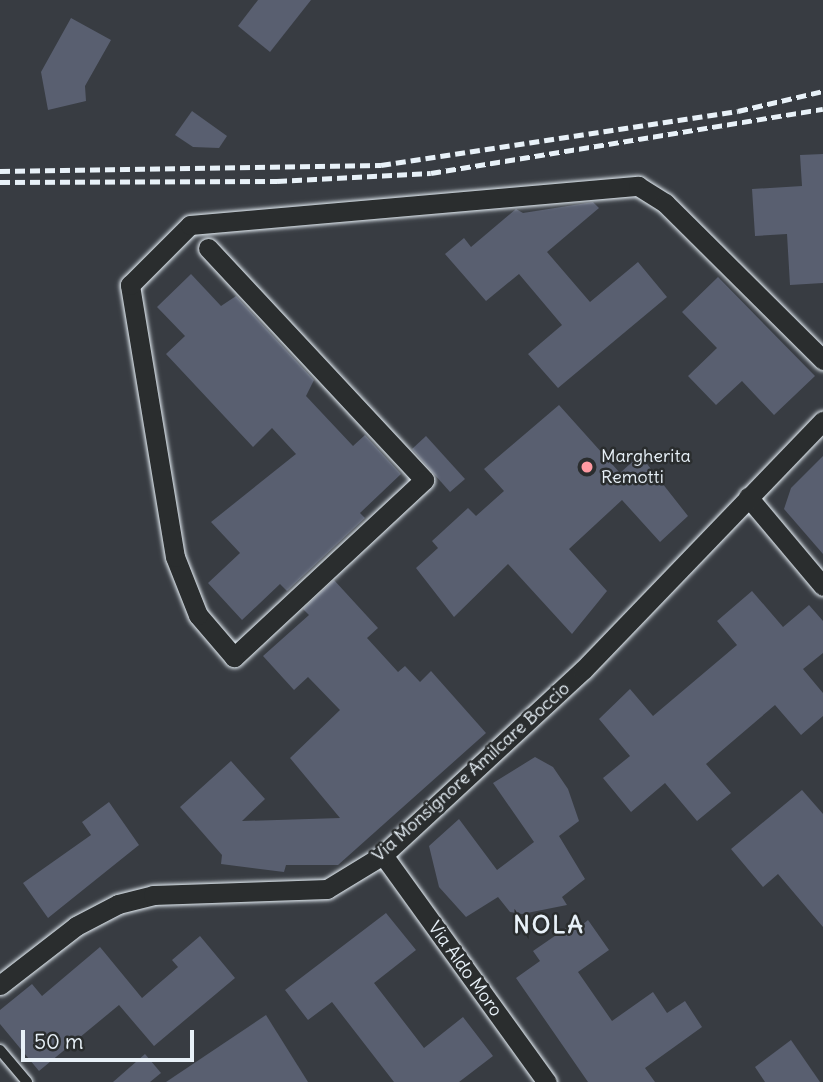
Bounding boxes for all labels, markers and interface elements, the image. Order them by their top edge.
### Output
place label: Margherita Remotti [601,446,691,489]
marker: Margherita Remotti [579,459,595,475]
street label: Via Monsignore Amilcare Boccio [368,678,574,866]
district label: NOLA [514,911,584,939]
street label: Via Aldo Moro [423,917,507,1021]
scale bar [24,1016,198,1060]
text: 50 m [34,1028,83,1055]

